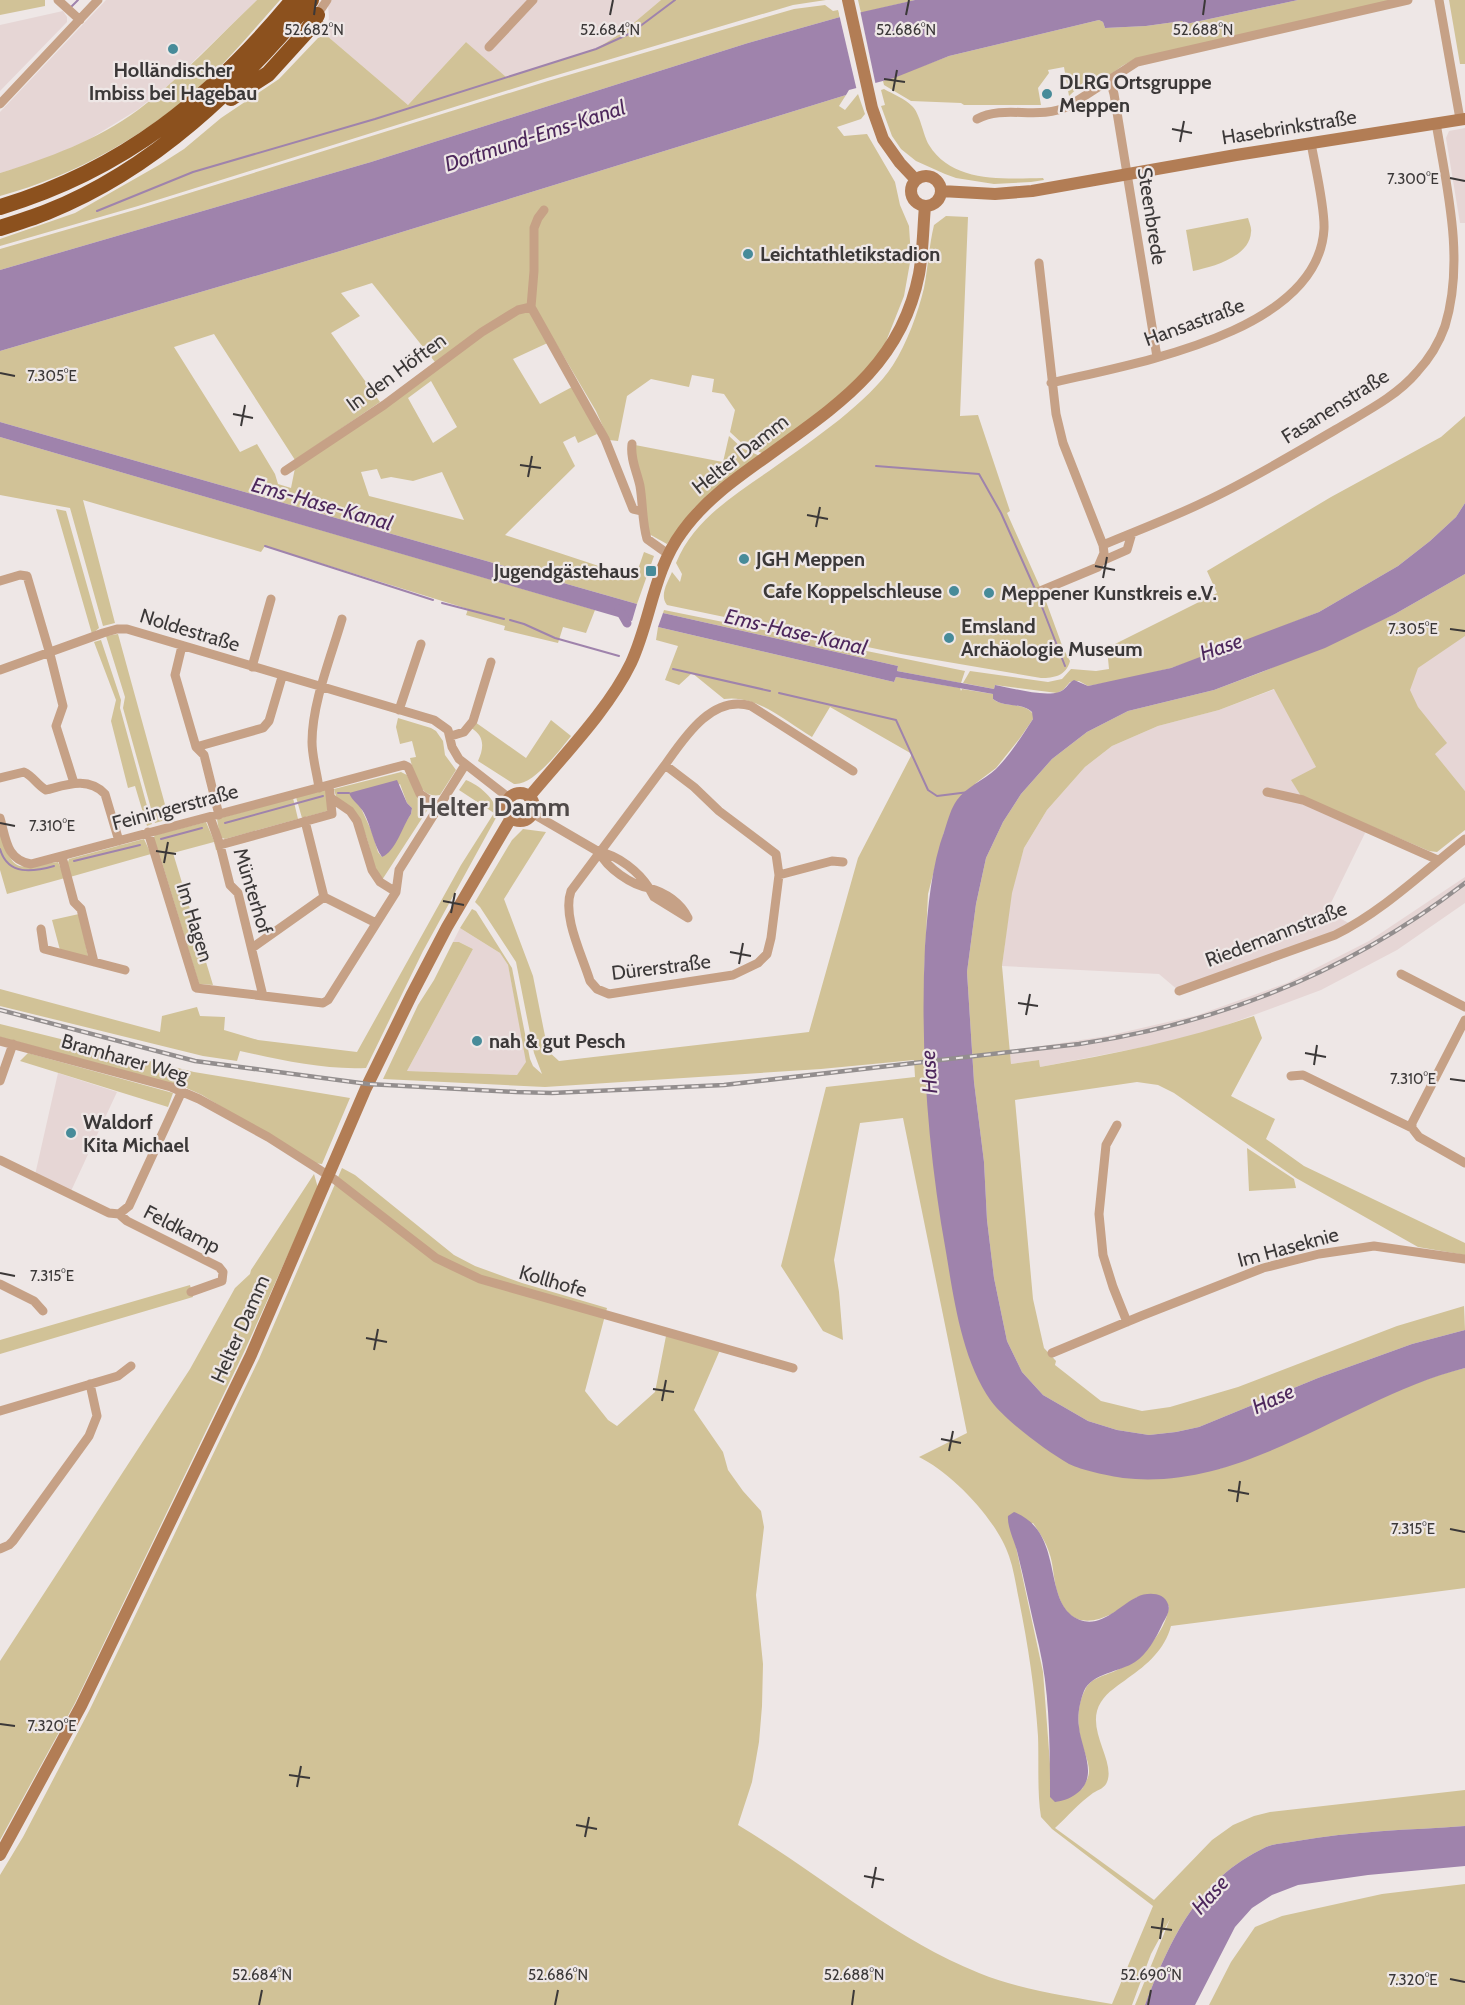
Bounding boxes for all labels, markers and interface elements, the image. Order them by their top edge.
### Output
text: 52.682°N [284,21,344,39]
text: 52.684°N [580,21,640,39]
text: 52.686°N [876,21,936,39]
text: 52.688°N [1173,21,1233,39]
marker: Holländischer Imbiss bei Hagebau [166,42,180,56]
place label: Holländischer Imbiss bei Hagebau [89,58,257,105]
place label: DLRG Ortsgruppe Meppen [1059,70,1212,117]
marker: DLRG Ortsgruppe Meppen [1040,87,1054,101]
water label: Dortmund-Ems-Kanal [441,94,629,177]
street label: Hasebrinkstraße [1220,104,1358,150]
street label: Steenbrede [1132,166,1172,266]
text: 7.300°E [1387,170,1439,188]
place label: Leichtathletikstadion [760,242,940,266]
marker: Leichtathletikstadion [741,247,755,261]
street label: Hansastraße [1141,293,1247,351]
street label: In den Höften [342,328,450,416]
street label: Fasanenstraße [1277,364,1393,448]
text: 7.305°E [27,367,77,385]
street label: Helter Damm [687,409,793,499]
water label: Ems-Hase-Kanal [249,471,396,536]
place label: JGH Meppen [755,547,865,571]
marker: JGH Meppen [737,552,751,566]
place label: Jugendgästehaus [493,559,639,583]
marker: Jugendgästehaus [644,564,658,578]
place label: Cafe Koppelschleuse [763,579,942,603]
place label: Meppener Kunstkreis e.V. [1001,581,1217,605]
marker: Cafe Koppelschleuse [947,584,961,598]
marker: Meppener Kunstkreis e.V. [982,586,996,600]
street label: Noldestraße [137,603,243,657]
water label: Ems-Hase-Kanal [722,603,870,660]
place label: Emsland Archäologie Museum [961,614,1143,661]
text: 7.305°E [1388,620,1438,638]
water label: Hase [1196,628,1246,665]
marker: Emsland Archäologie Museum [942,631,956,645]
street label: Feiningerstraße [109,779,241,835]
district label: Helter Damm [418,791,570,823]
text: 7.310°E [29,817,75,835]
street label: Münterhof [229,845,278,937]
street label: Im Hagen [172,879,218,965]
street label: Riedemannstraße [1202,896,1350,972]
street label: Dürerstraße [610,949,712,985]
street label: Bramharer Weg [59,1028,192,1088]
place label: nah & gut Pesch [489,1029,626,1053]
marker: nah & gut Pesch [470,1034,484,1048]
water label: Hase [915,1049,942,1094]
text: 7.310°E [1390,1070,1436,1088]
place label: Waldorf Kita Michael [83,1110,189,1157]
marker: Waldorf Kita Michael [64,1126,78,1140]
street label: Feldkamp [140,1200,224,1258]
street label: Im Haseknie [1235,1222,1341,1272]
street label: Kollhofe [516,1260,590,1302]
text: 7.315°E [30,1267,74,1285]
street label: Helter Damm [206,1271,274,1387]
water label: Hase [1248,1378,1298,1419]
text: 7.315°E [1391,1520,1435,1538]
text: 7.320°E [27,1717,77,1735]
water label: Hase [1186,1870,1234,1919]
text: 52.684°N [232,1966,292,1984]
text: 52.686°N [528,1966,588,1984]
text: 52.688°N [824,1966,884,1984]
text: 52.690°N [1120,1966,1182,1984]
text: 7.320°E [1388,1971,1438,1989]

